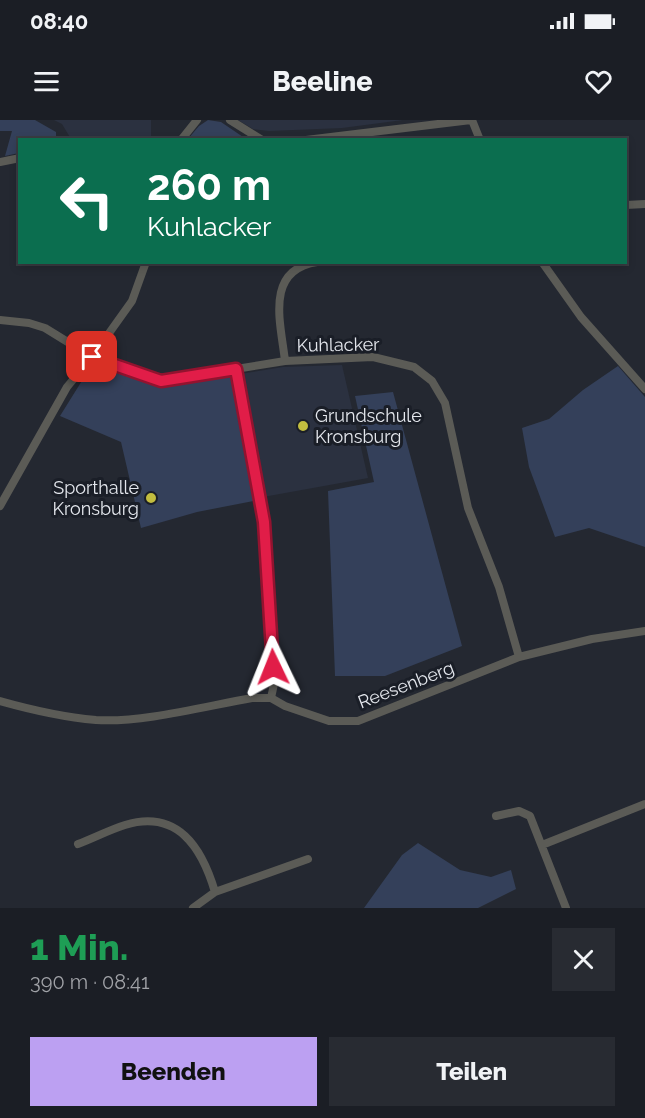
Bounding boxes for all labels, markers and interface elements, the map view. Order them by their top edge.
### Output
text: 08:40 [30,8,88,34]
icon: menu [30,65,63,98]
icon: heart [582,65,615,98]
text: Beeline [272,66,373,97]
text: 260 m [147,161,271,210]
icon: left [48,162,126,240]
text: Kuhlacker [147,211,271,242]
pin [66,331,117,382]
street label: Kuhlacker [296,333,380,356]
icon: arrive [75,340,108,373]
place label: Grundschule Kronsburg [315,405,422,447]
marker: Grundschule Kronsburg [296,419,310,433]
place label: Sporthalle Kronsburg [53,477,139,519]
marker: Sporthalle Kronsburg [144,491,158,505]
position arrow [241,635,305,699]
street label: Reesenberg [355,657,457,712]
text: 1 Min. [30,926,128,968]
button: close [552,928,615,991]
text: 390 m · 08:41 [30,970,149,994]
button: Beenden [30,1037,317,1106]
button: Teilen [329,1037,615,1106]

